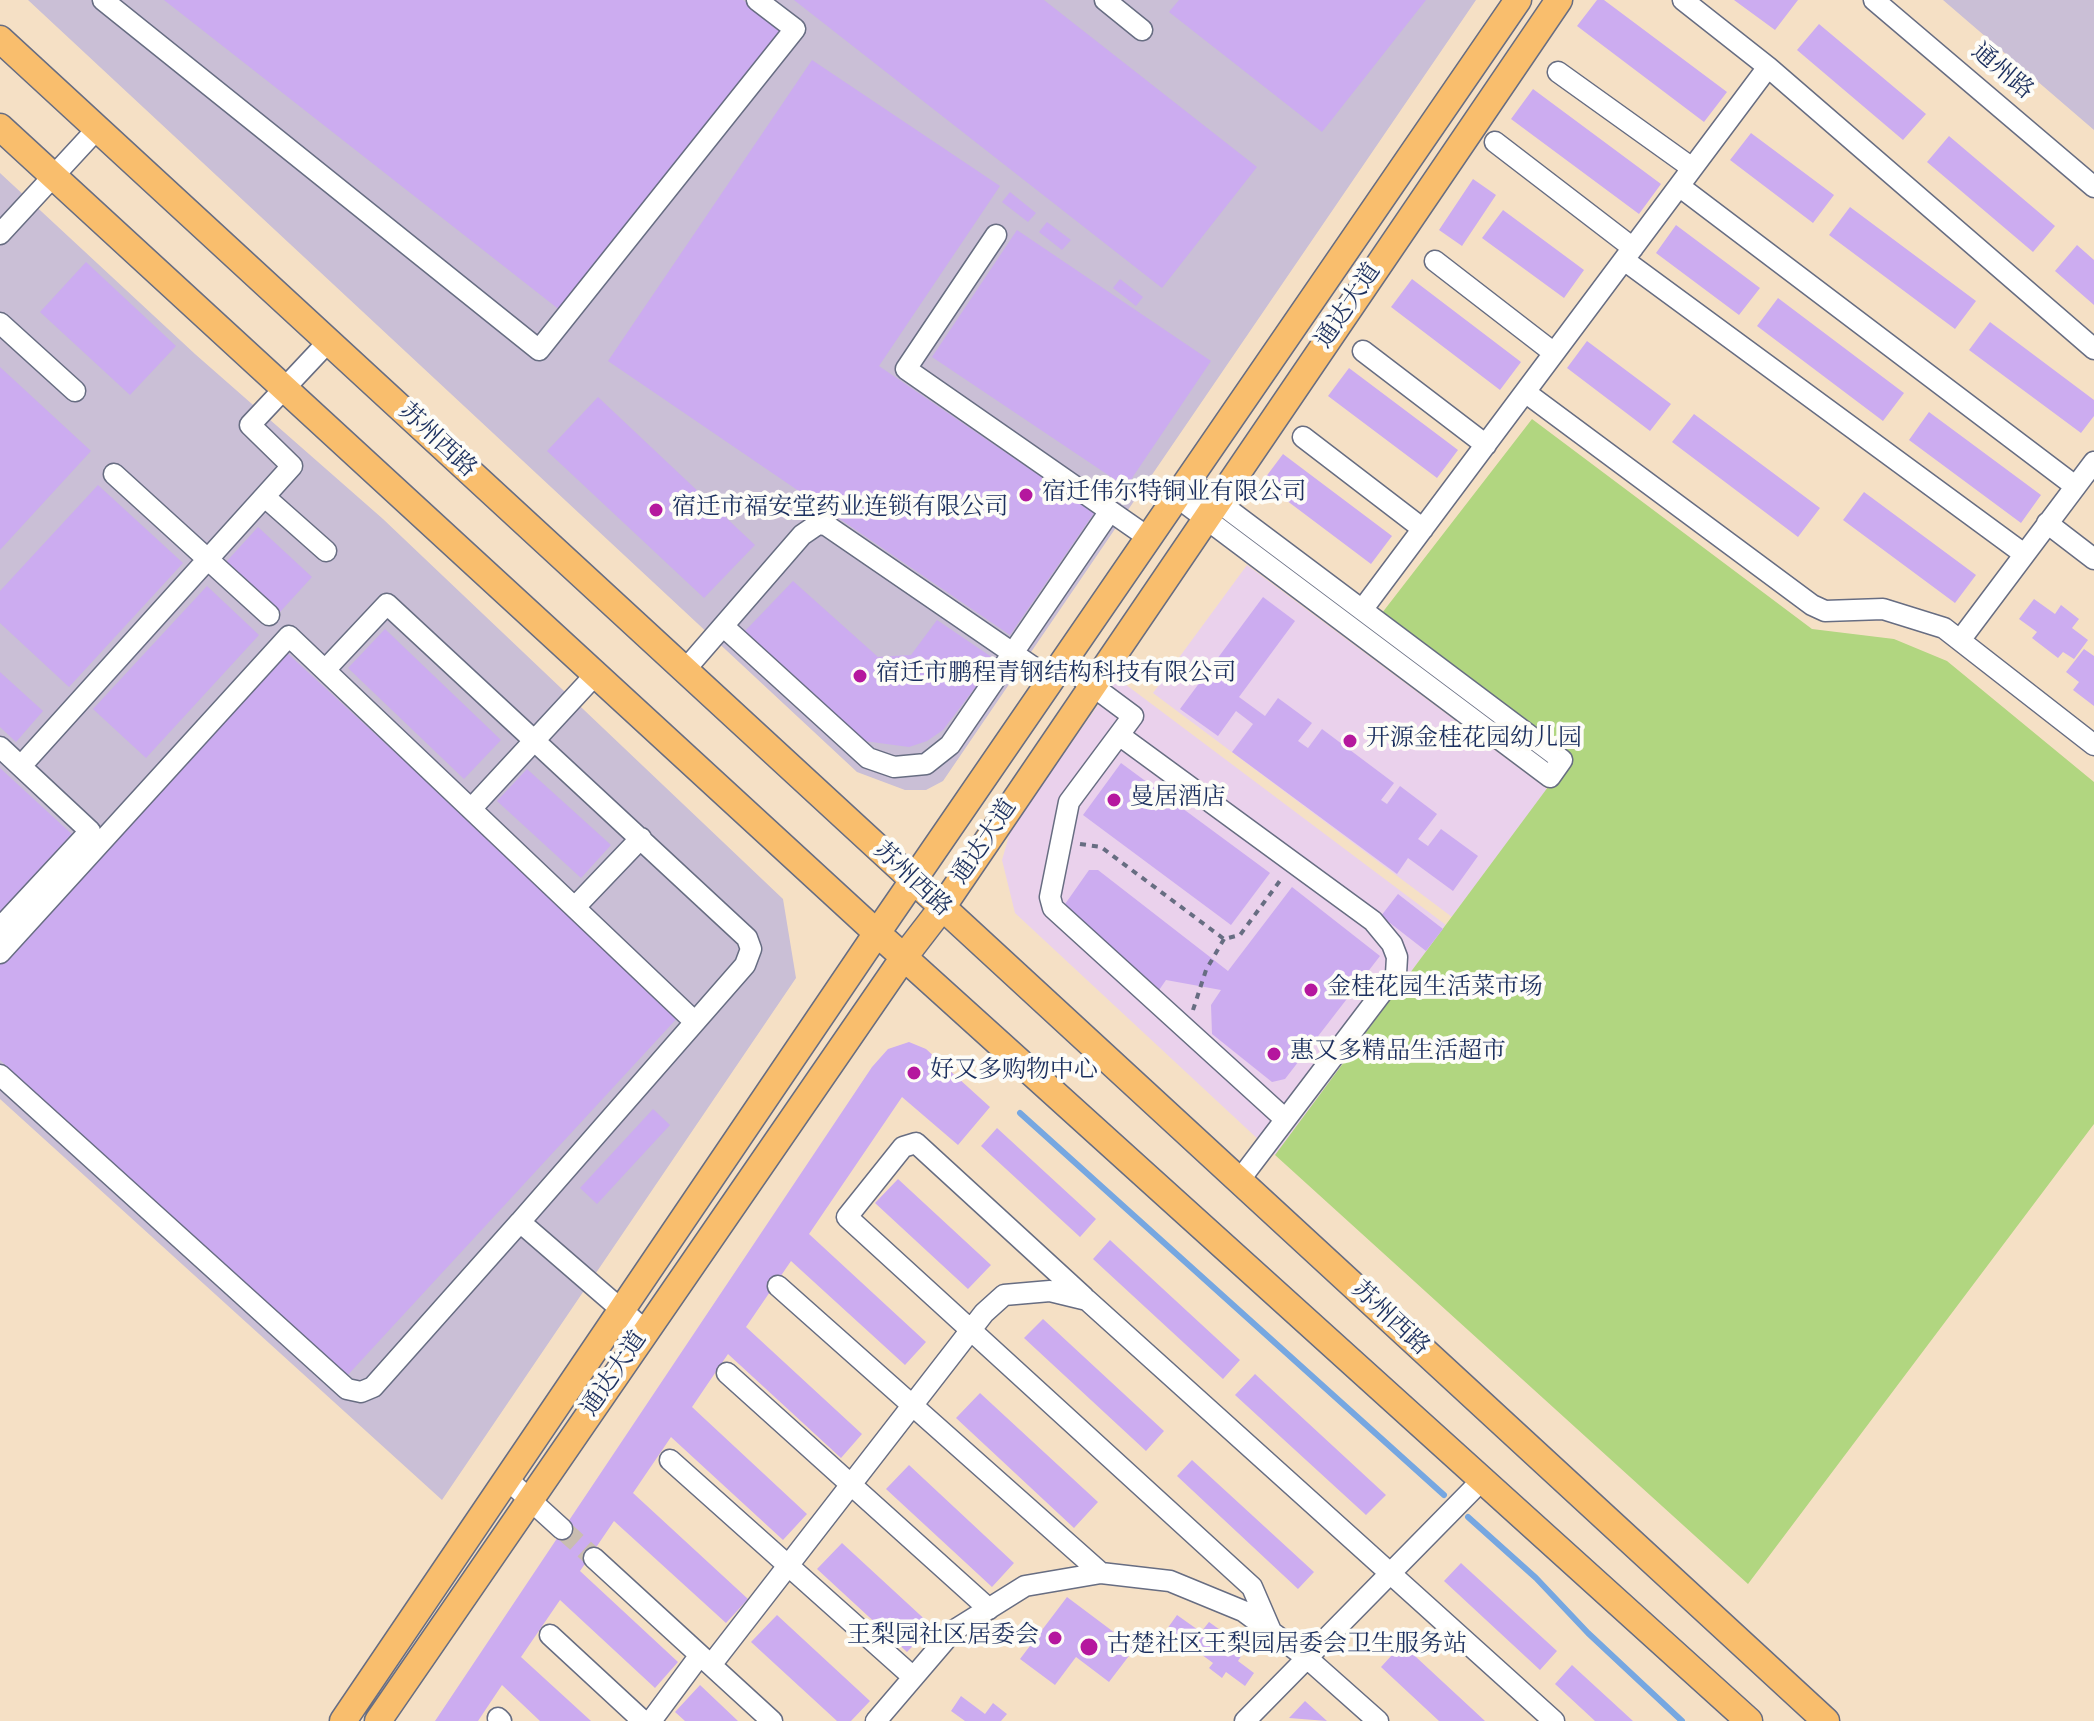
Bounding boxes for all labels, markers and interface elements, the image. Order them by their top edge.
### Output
street label: 通州路 [1964,39,2038,107]
street label: 通达大道 [1311,259,1389,355]
street label: 苏州西路 [391,399,481,485]
place label: 宿迁伟尔特铜业有限公司 [1042,481,1306,509]
marker: 宿迁伟尔特铜业有限公司 [1017,486,1035,504]
place label: 宿迁市福安堂药业连锁有限公司 [672,496,1008,524]
marker: 宿迁市福安堂药业连锁有限公司 [647,501,665,519]
place label: 宿迁市鹏程青钢结构科技有限公司 [876,662,1236,690]
marker: 宿迁市鹏程青钢结构科技有限公司 [851,667,869,685]
place label: 开源金桂花园幼儿园 [1366,727,1582,755]
marker: 开源金桂花园幼儿园 [1341,732,1359,750]
place label: 曼居酒店 [1130,786,1226,814]
marker: 曼居酒店 [1105,791,1123,809]
street label: 通达大道 [947,795,1025,891]
street label: 苏州西路 [866,838,956,924]
place label: 金桂花园生活菜市场 [1327,976,1543,1004]
marker: 金桂花园生活菜市场 [1302,981,1320,999]
place label: 惠又多精品生活超市 [1290,1040,1506,1068]
marker: 惠又多精品生活超市 [1265,1045,1283,1063]
place label: 好又多购物中心 [930,1059,1098,1087]
marker: 好又多购物中心 [905,1064,923,1082]
street label: 苏州西路 [1344,1277,1434,1363]
street label: 通达大道 [577,1327,655,1423]
place label: 王梨园社区居委会 [847,1624,1039,1652]
marker: 王梨园社区居委会 [1046,1629,1064,1647]
place label: 古楚社区王梨园居委会卫生服务站 [1107,1633,1467,1661]
marker: 古楚社区王梨园居委会卫生服务站 [1078,1636,1100,1658]

